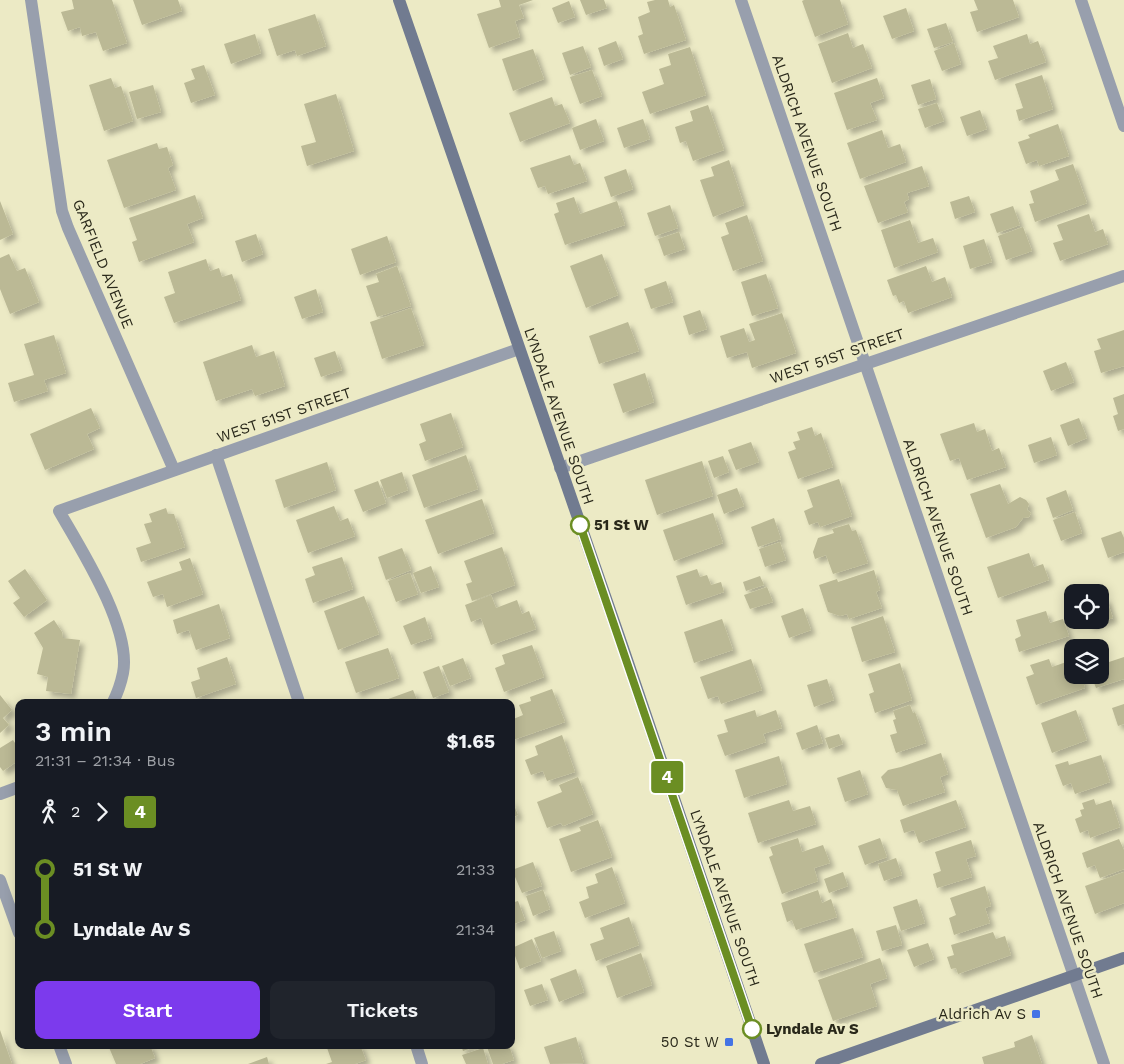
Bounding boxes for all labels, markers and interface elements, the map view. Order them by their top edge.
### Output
street label: ALDRICH AVENUE SOUTH [768,52,846,234]
street label: GARFIELD AVENUE [69,197,137,331]
street label: LYNDALE AVENUE SOUTH [520,325,598,507]
street label: WEST 51ST STREET [767,325,907,387]
street label: WEST 51ST STREET [214,384,354,446]
street label: ALDRICH AVENUE SOUTH [899,436,977,618]
marker: 51 St W [570,515,590,535]
place label: 51 St W [594,516,649,534]
map controls [1064,584,1109,684]
button: locate [1064,584,1109,629]
button: layers [1064,639,1109,684]
text: 3 min [35,715,112,748]
text: $1.65 [446,730,495,753]
text: 21:31 – 21:34 · Bus [35,751,175,770]
line badge: 4 [651,761,683,793]
text: 4 [661,766,673,787]
icon: walk [35,798,63,826]
icon: forward [88,798,116,826]
text: 4 [134,801,146,822]
text: 2 [71,802,80,821]
street label: LYNDALE AVENUE SOUTH [686,807,764,989]
street label: ALDRICH AVENUE SOUTH [1029,819,1107,1001]
text: 51 St W [73,858,142,881]
text: 21:33 [456,860,495,879]
text: Lyndale Av S [73,918,190,941]
text: 21:34 [456,920,495,939]
button: Start [35,981,260,1039]
button: Tickets [270,981,495,1039]
place label: Aldrich Av S [938,1005,1026,1023]
marker: Aldrich Av S [1030,1008,1042,1020]
marker: Lyndale Av S [742,1019,762,1039]
place label: Lyndale Av S [766,1020,859,1038]
place label: 50 St W [661,1033,719,1051]
marker: 50 St W [723,1036,735,1048]

